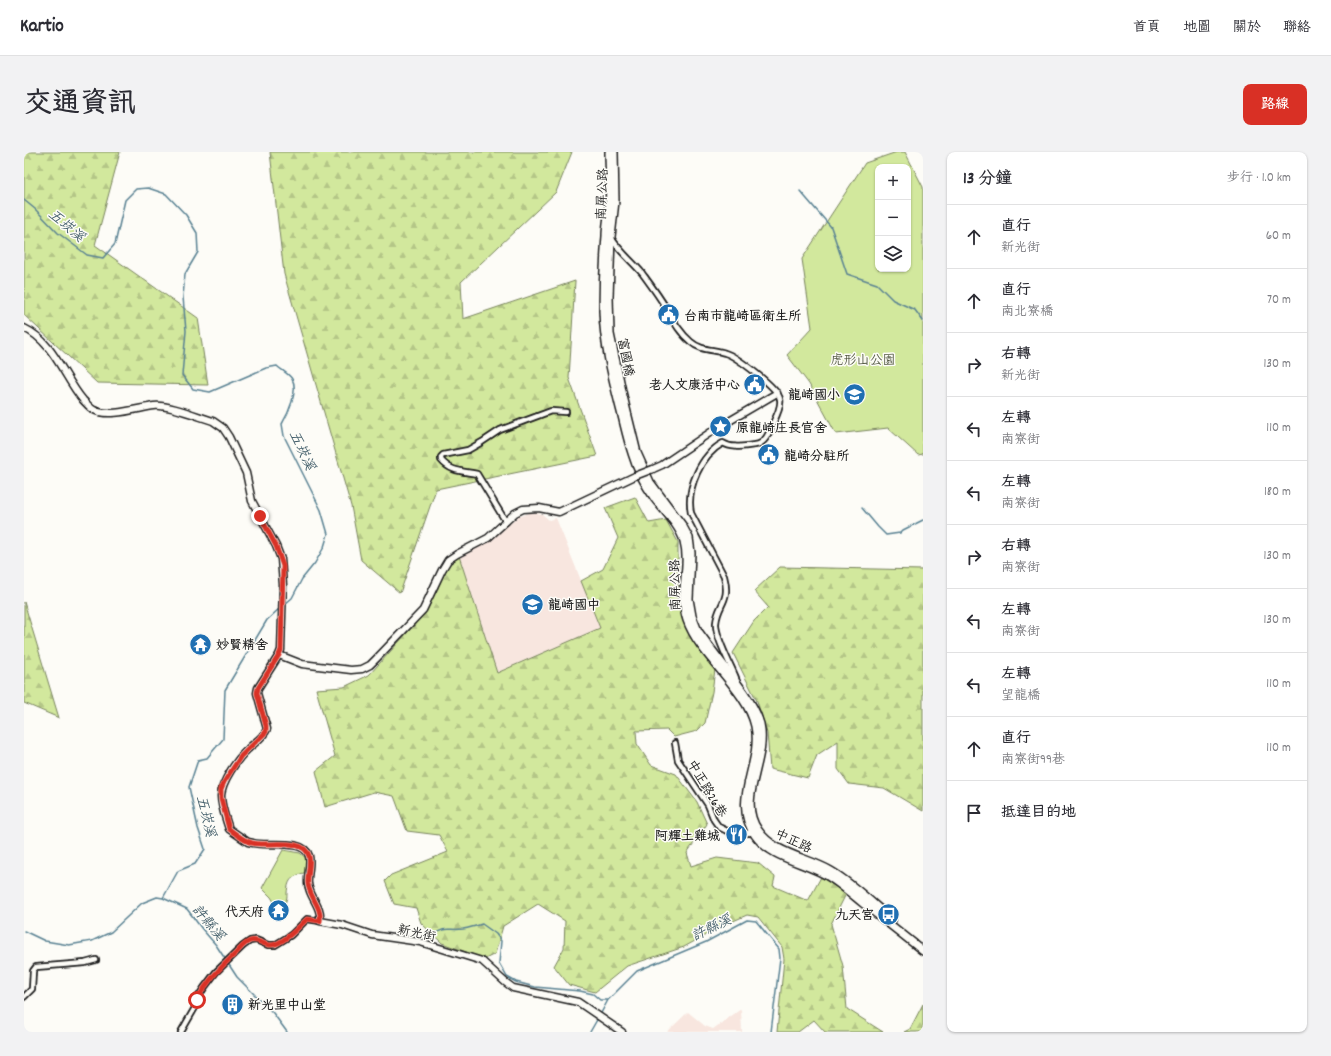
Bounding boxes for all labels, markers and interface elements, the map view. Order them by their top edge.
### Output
text: Kartio [20,14,64,41]
text: 首頁 [1133,18,1161,38]
text: 地圖 [1183,18,1211,38]
text: 關於 [1233,18,1261,38]
text: 聯絡 [1283,18,1311,38]
button: 路線 [1243,84,1307,125]
text: 交通資訊 [24,86,136,126]
map controls [875,164,911,272]
button: + [875,164,911,200]
street label: 南屏公路 [593,168,614,220]
text: 13 分鐘 [963,168,1012,192]
text: 步行 · 1.0 km [1227,169,1291,188]
button: − [875,200,911,236]
water label: 五崁溪 [43,205,89,248]
text: 直行 [1001,216,1031,238]
icon: ahead [963,226,985,248]
text: 60 m [1266,227,1291,246]
button: layers [875,236,911,272]
text: 新光街 [1001,239,1040,258]
text: 直行 [1001,280,1031,302]
icon: ahead [963,290,985,312]
text: 70 m [1267,291,1291,310]
public building icon: 台南市龍崎區衛生所 [655,302,681,328]
text: 南北寮橋 [1001,303,1053,322]
place label: 台南市龍崎區衛生所 [684,308,801,327]
street label: 富國橋 [611,337,638,378]
text: 右轉 [1001,344,1031,366]
park label: 虎形山公園 [830,352,896,371]
icon: right [963,354,985,376]
text: 130 m [1263,355,1291,374]
text: 新光街 [1001,367,1040,386]
public building icon: 老人文康活中心 [742,371,768,397]
place label: 老人文康活中心 [649,377,740,396]
school or university icon: 龍崎國小 [842,381,868,407]
place label: 龍崎國小 [788,387,840,406]
text: 左轉 [1001,408,1031,430]
place icon: 原龍崎庄長官舍 [708,414,734,440]
icon: left [963,418,985,440]
text: 110 m [1266,419,1291,438]
place label: 原龍崎庄長官舍 [736,420,827,439]
water label: 五崁溪 [283,428,320,475]
text: 南寮街 [1001,431,1040,450]
public building icon: 龍崎分駐所 [755,442,781,468]
place label: 龍崎分駐所 [784,448,849,467]
text: 左轉 [1001,472,1031,494]
icon: left [963,482,985,504]
text: 180 m [1264,483,1291,502]
text: 南寮街 [1001,495,1040,514]
route end [251,507,269,525]
text: 右轉 [1001,536,1031,558]
icon: right [963,546,985,568]
text: 130 m [1263,547,1291,566]
street label: 南屏公路 [667,559,686,611]
text: 南寮街 [1001,559,1040,578]
school or university icon: 龍崎國中 [520,591,546,617]
place label: 龍崎國中 [548,597,600,616]
text: 左轉 [1001,600,1031,622]
icon: left [963,610,985,632]
text: 130 m [1263,611,1291,630]
text: 南寮街 [1001,623,1040,642]
temple icon: 妙賢精舍 [188,631,214,657]
place label: 妙賢精舍 [216,637,268,656]
text: 左轉 [1001,664,1031,686]
icon: left [963,674,985,696]
text: 110 m [1266,675,1291,694]
text: 望龍橋 [1001,687,1040,706]
text: 直行 [1001,728,1031,750]
icon: ahead [963,738,985,760]
text: 110 m [1266,739,1291,758]
text: 南寮街99巷 [1001,751,1065,770]
street label: 中正路26巷 [681,757,730,822]
water label: 五崁溪 [190,794,220,840]
icon: arrive [963,802,985,824]
text: 抵達目的地 [1001,802,1076,824]
restaurant icon: 阿輝土雞城 [723,822,749,848]
street label: 中正路 [771,825,815,859]
place label: 阿輝土雞城 [655,828,720,847]
temple icon: 代天府 [266,898,292,924]
water label: 許縣溪 [186,901,229,947]
bus stop icon: 九天宮 [876,901,902,927]
place label: 代天府 [225,904,264,923]
place label: 九天宮 [835,907,874,926]
water label: 許縣溪 [689,910,736,947]
street label: 新光街 [395,921,438,948]
route start [188,991,206,1009]
building icon: 新光里中山堂 [219,991,245,1017]
place label: 新光里中山堂 [248,997,326,1016]

